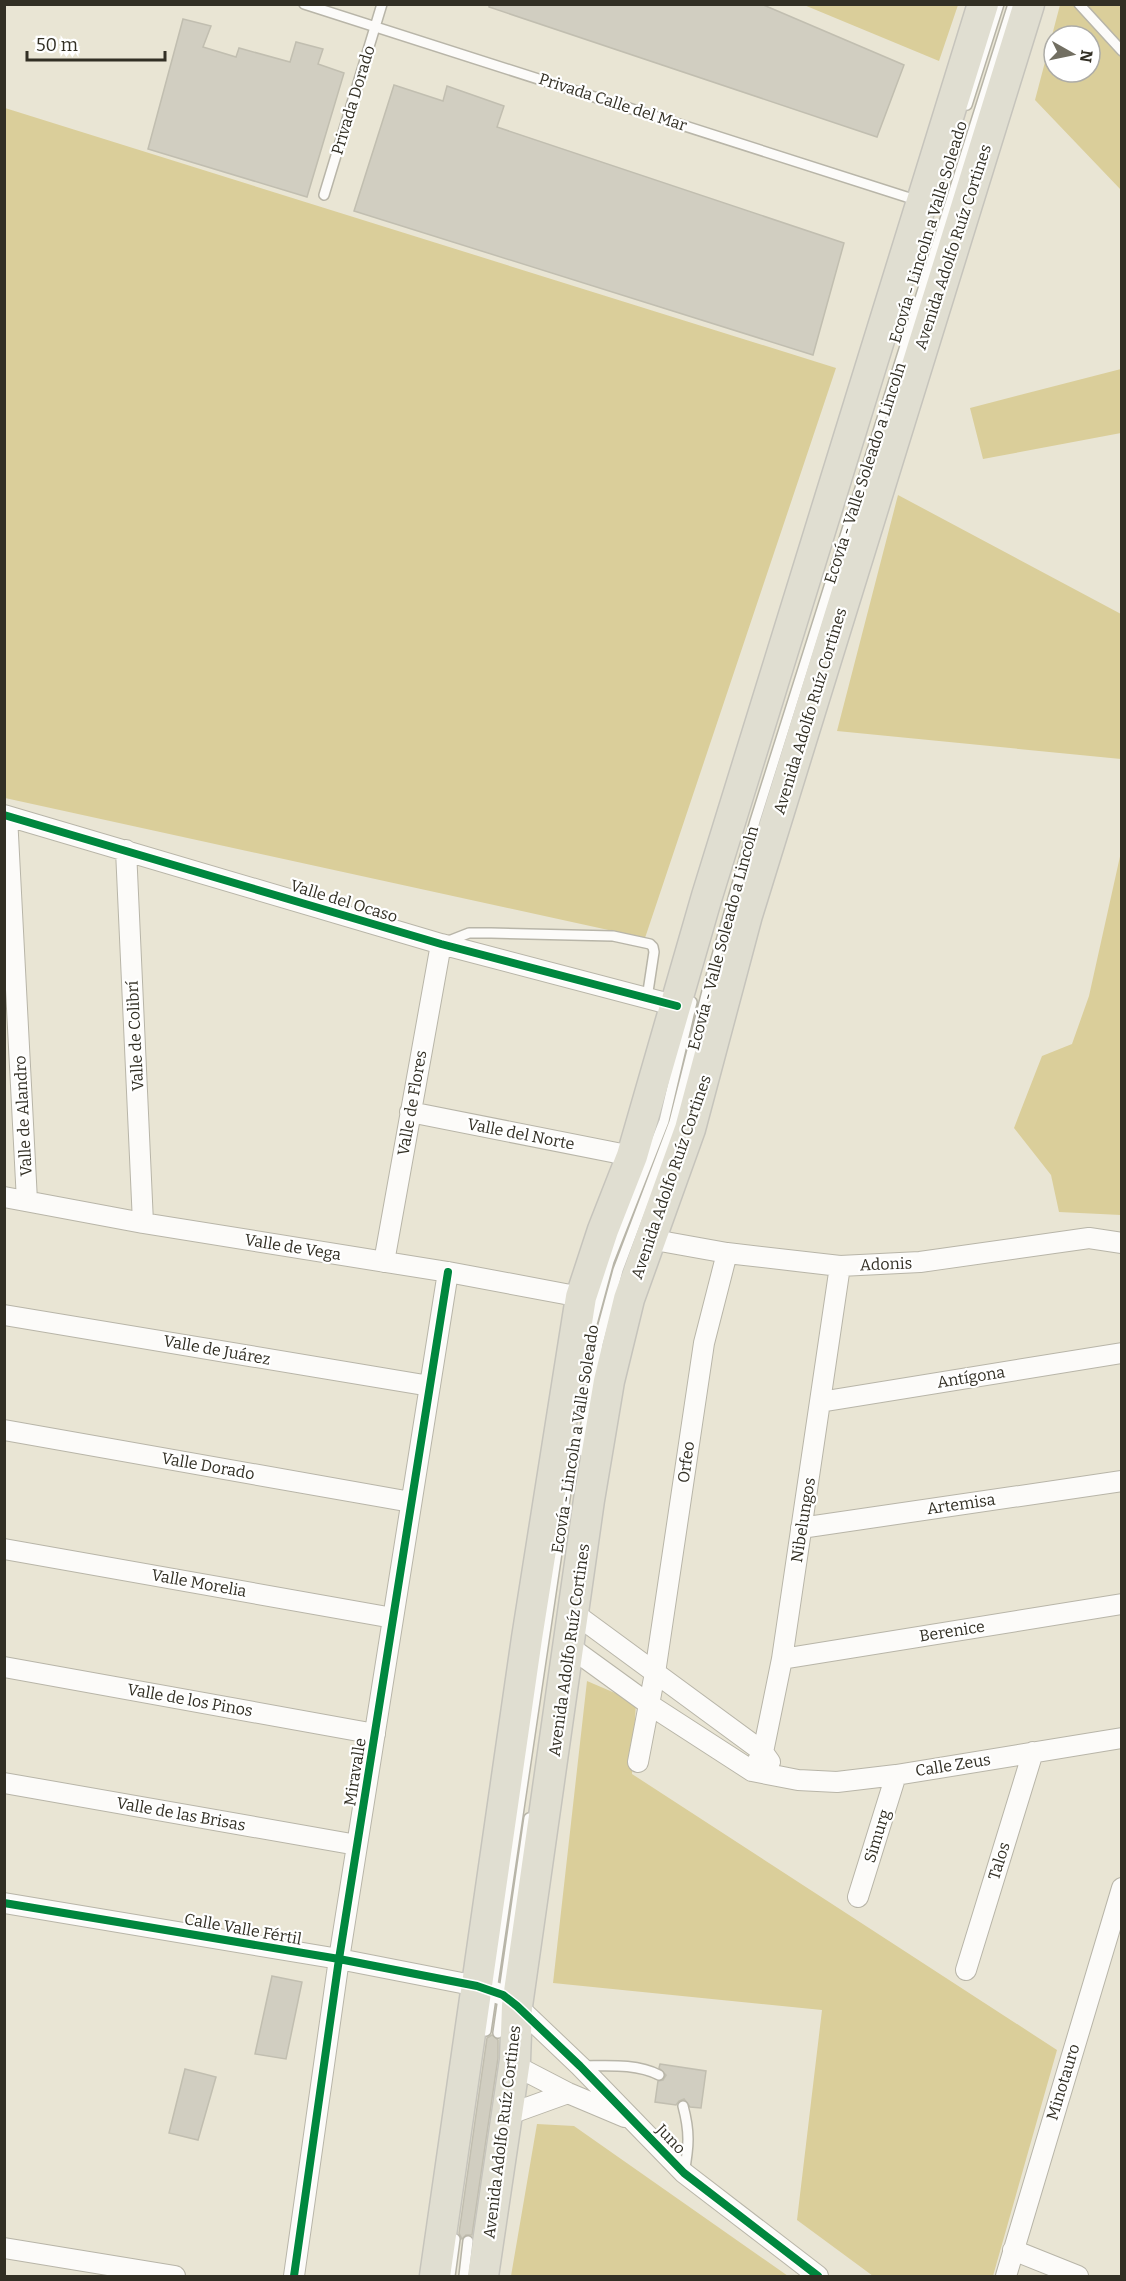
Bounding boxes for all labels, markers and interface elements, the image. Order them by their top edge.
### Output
scale bar [27,24,165,62]
north arrow [1042,24,1102,84]
text: 50 m [36,34,78,56]
street label: Privada Dorado [327,43,379,157]
text: N [1076,49,1097,64]
street label: Privada Calle del Mar [537,69,689,135]
street label: Ecovía - Lincoln a Valle Soleado [885,119,971,345]
street label: Avenida Adolfo Ruíz Cortines [911,142,995,352]
street label: Ecovía - Valle Soleado a Lincoln [820,360,910,586]
street label: Avenida Adolfo Ruíz Cortines [770,606,850,816]
street label: Ecovía - Valle Soleado a Lincoln [684,824,762,1052]
street label: Valle del Ocaso [288,876,400,926]
street label: Valle de Colibrí [123,980,147,1092]
street label: Valle de Flores [393,1049,431,1157]
street label: Valle de Alandro [10,1055,36,1177]
street label: Avenida Adolfo Ruíz Cortines [627,1072,715,1282]
street label: Valle del Norte [466,1114,576,1154]
street label: Valle de Vega [243,1230,343,1264]
street label: Adonis [860,1254,912,1274]
street label: Ecovía - Lincoln a Valle Soleado [548,1323,602,1555]
street label: Valle de Juárez [162,1331,272,1369]
street label: Antígona [936,1362,1007,1392]
street label: Orfeo [674,1440,698,1484]
street label: Valle Dorado [160,1448,256,1484]
street label: Nibelungos [787,1476,819,1564]
street label: Artemisa [926,1490,997,1518]
street label: Avenida Adolfo Ruíz Cortines [545,1542,593,1758]
street label: Valle Morelia [150,1565,248,1601]
street label: Berenice [918,1616,986,1646]
street label: Valle de los Pinos [126,1680,254,1720]
street label: Miravalle [340,1737,370,1807]
street label: Calle Zeus [914,1750,992,1780]
street label: Valle de las Brisas [115,1793,247,1835]
street label: Simurg [860,1807,894,1865]
street label: Talos [984,1840,1014,1882]
street label: Calle Valle Fértil [183,1909,304,1949]
street label: Avenida Adolfo Ruíz Cortines [479,2024,525,2240]
street label: Minotauro [1042,2042,1084,2122]
street label: Juno [652,2119,690,2158]

